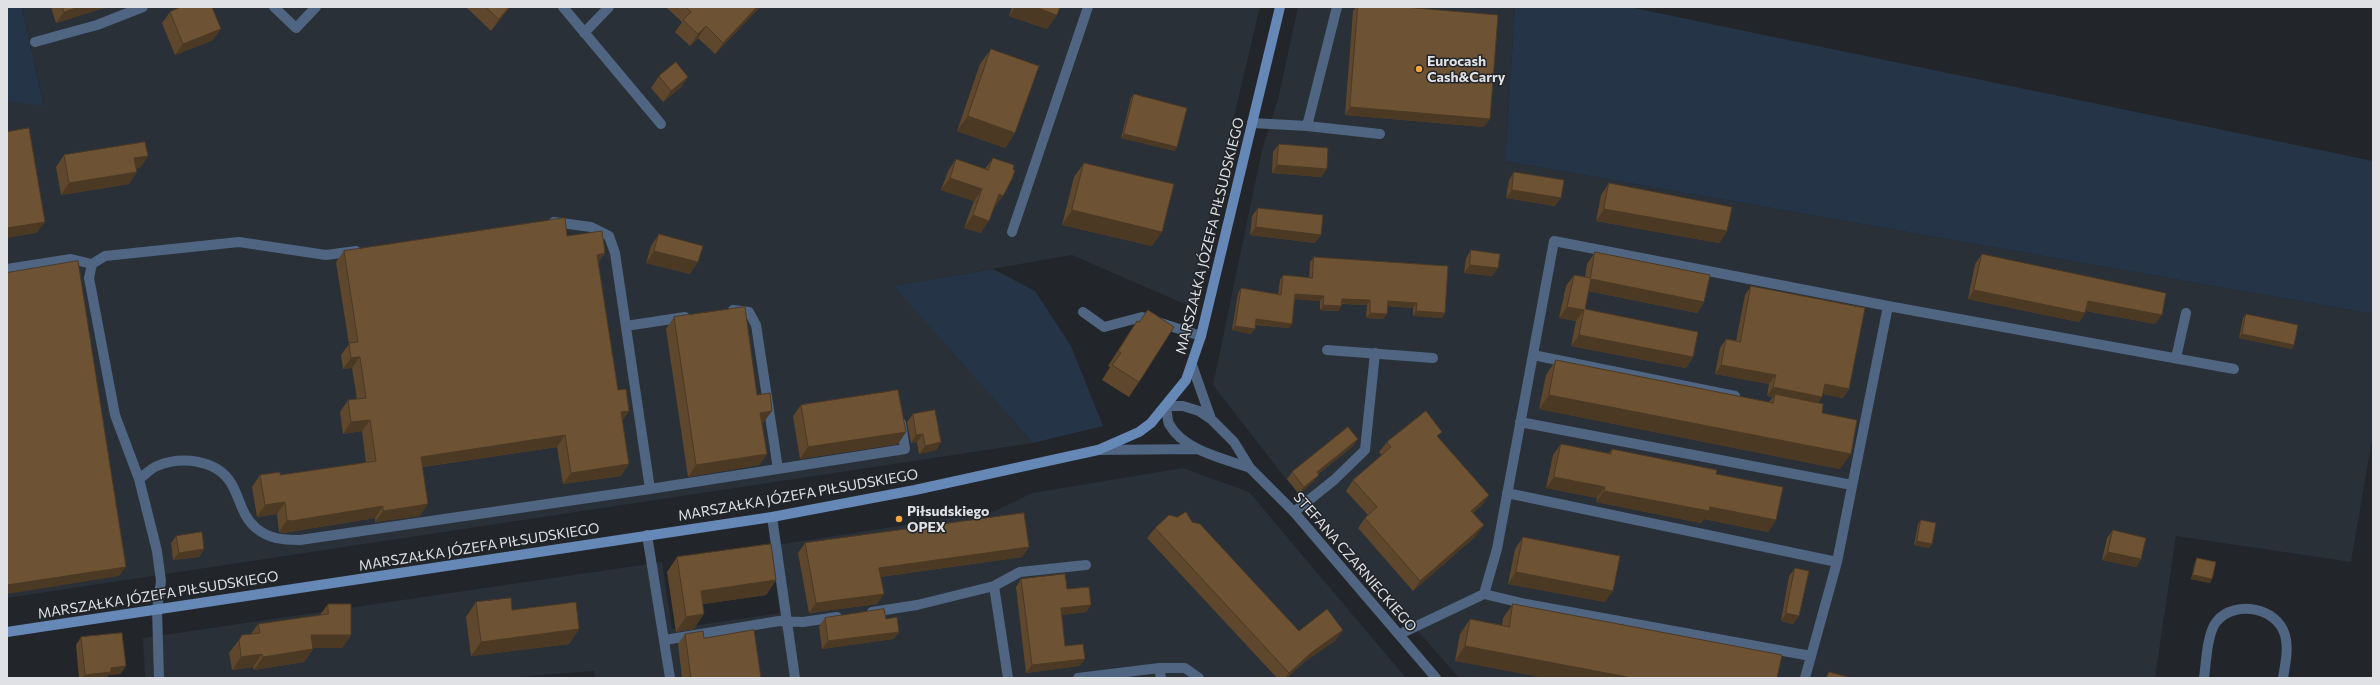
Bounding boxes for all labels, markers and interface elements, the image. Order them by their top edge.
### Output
place label: Eurocash Cash&Carry [1427,53,1505,86]
marker: Eurocash Cash&Carry [1414,64,1424,74]
street label: MARSZAŁKA JÓZEFA PIŁSUDSKIEGO [1172,116,1248,356]
street label: MARSZAŁKA JÓZEFA PIŁSUDSKIEGO [677,466,919,524]
street label: STEFANA CZARNIECKIEGO [1290,489,1420,635]
place label: Piłsudskiego OPEX [907,503,989,536]
marker: Piłsudskiego OPEX [894,514,904,524]
street label: MARSZAŁKA JÓZEFA PIŁSUDSKIEGO [357,520,601,574]
street label: MARSZAŁKA JÓZEFA PIŁSUDSKIEGO [36,568,280,622]

